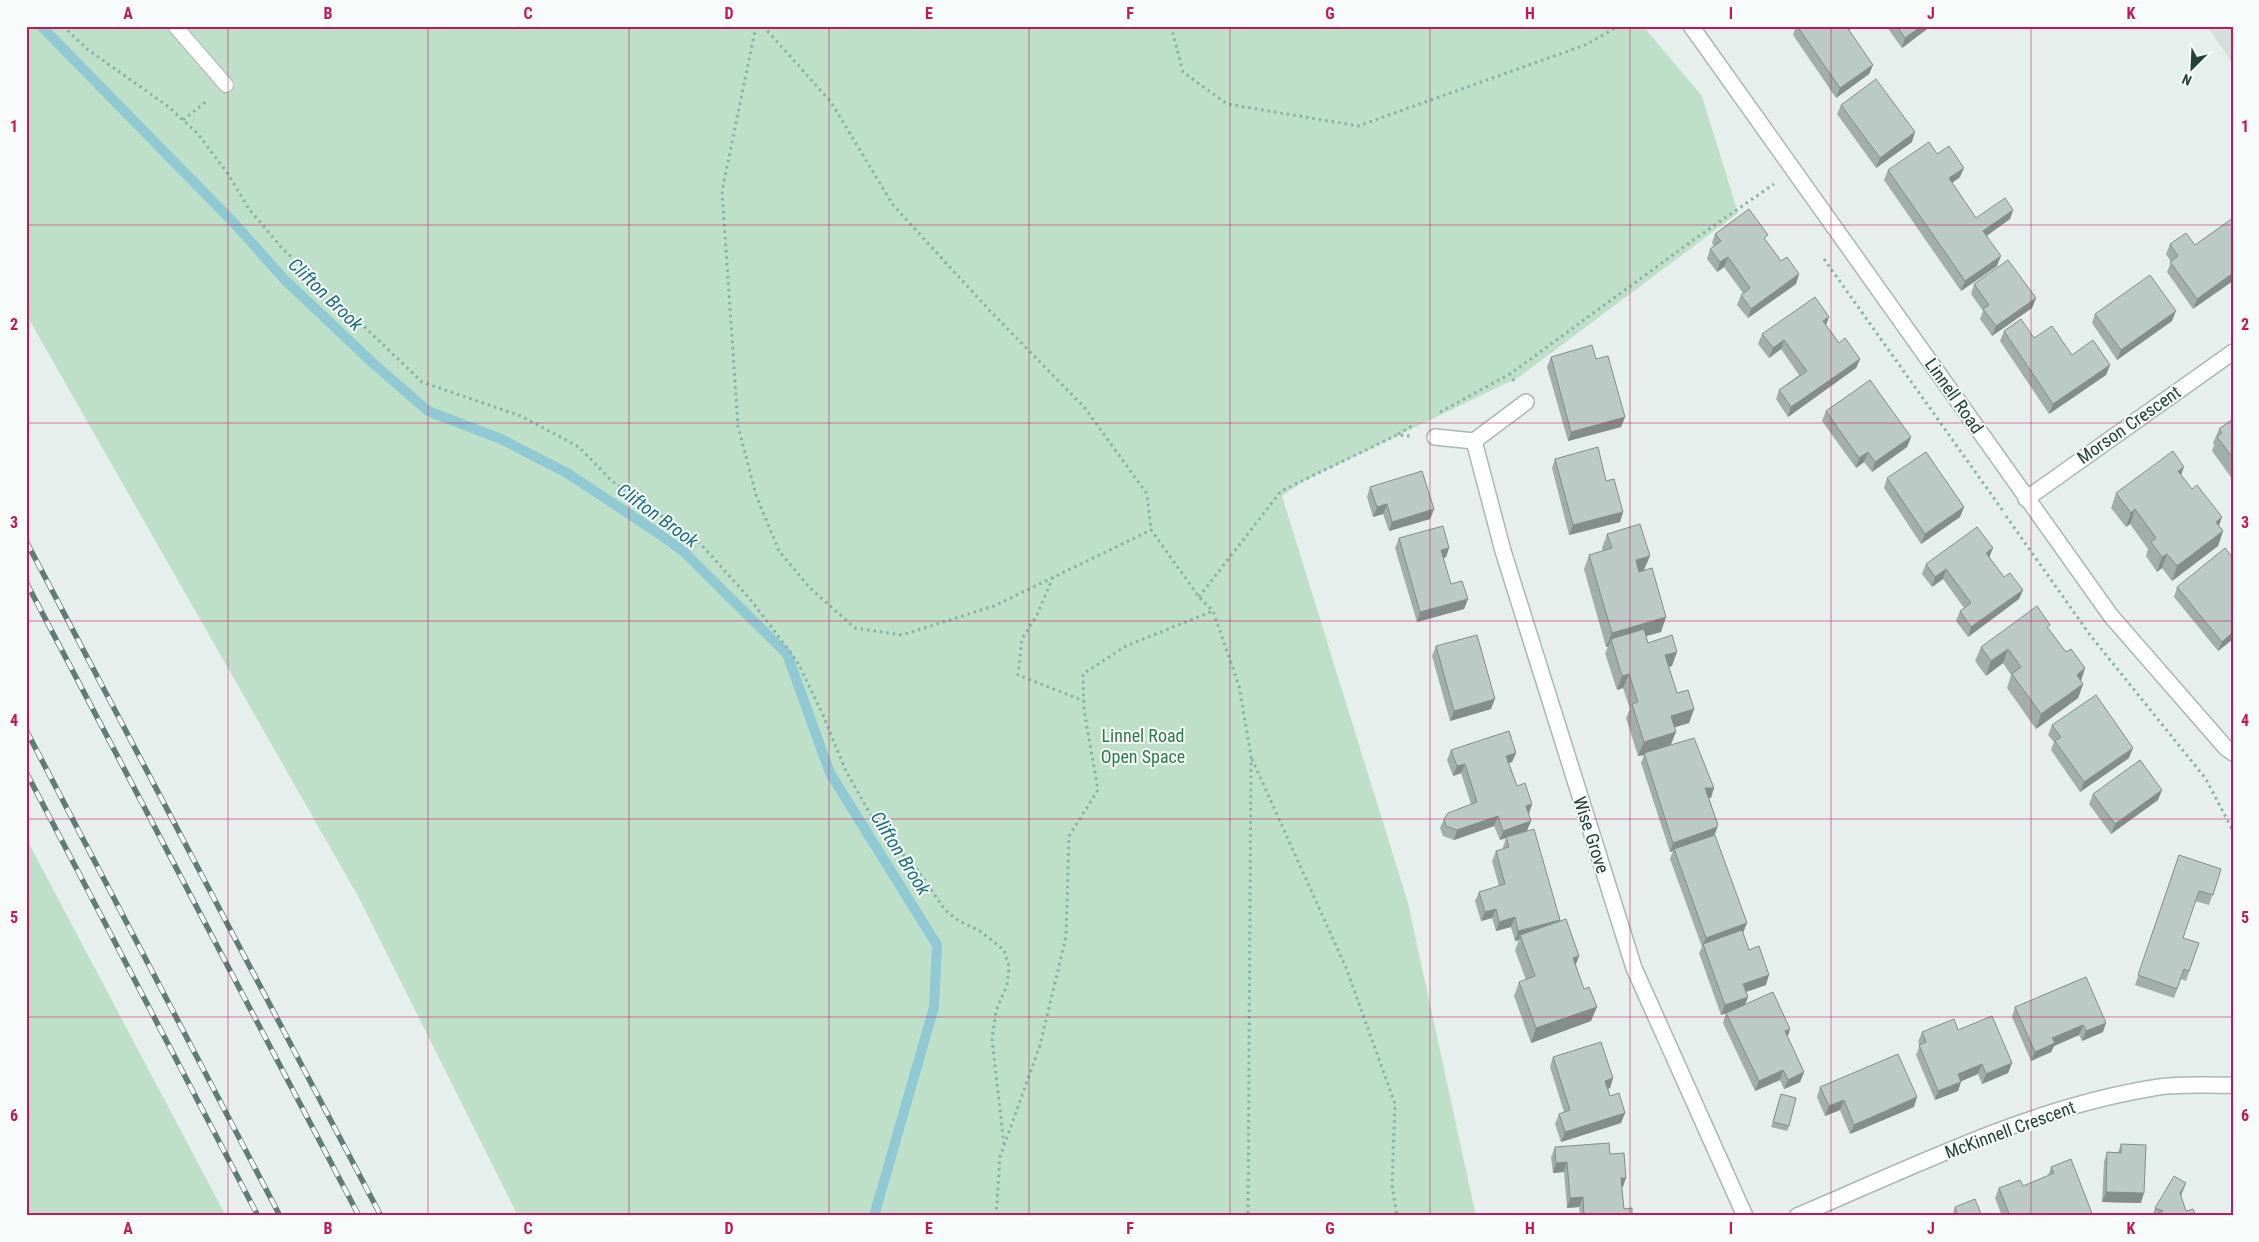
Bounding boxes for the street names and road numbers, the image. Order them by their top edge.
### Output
street label: Linnell Road [1921,354,1988,437]
street label: Morson Crescent [2073,381,2184,468]
street label: Wise Grove [1569,794,1614,876]
street label: McKinnell Crescent [1942,1096,2078,1163]

